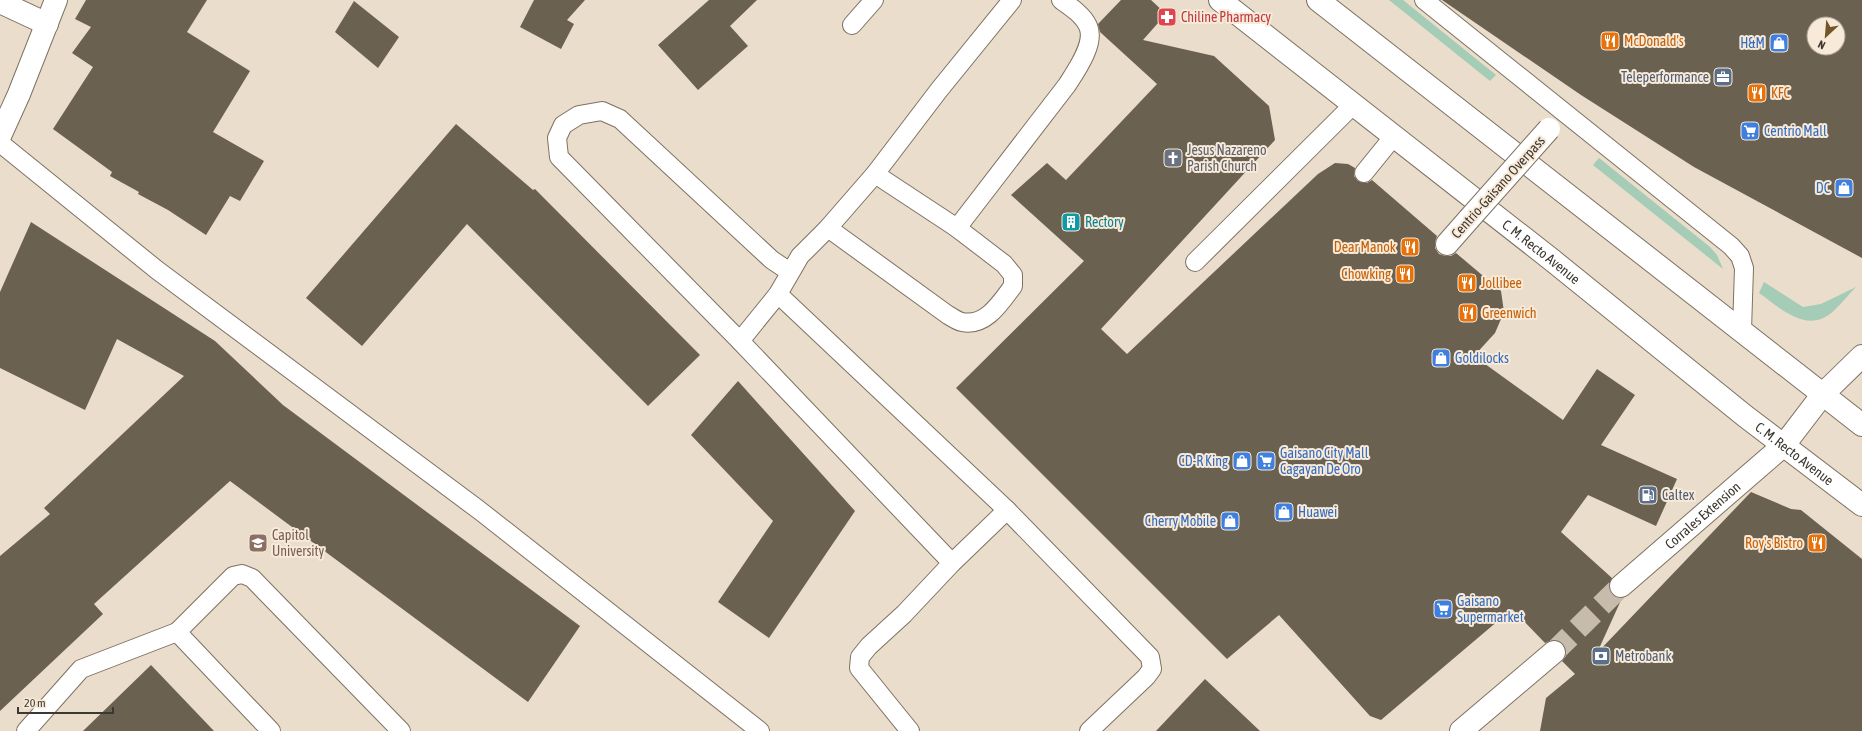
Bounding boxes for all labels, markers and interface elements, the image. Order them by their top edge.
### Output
pharmacy icon: Chiline Pharmacy [1156,6,1178,28]
place label: Chiline Pharmacy [1181,9,1271,25]
north arrow [1806,16,1846,56]
restaurant icon: McDonald's [1599,30,1621,52]
shop icon: H&M [1768,32,1790,54]
place label: McDonald's [1624,33,1684,49]
place label: H&M [1740,35,1765,51]
text: N [1816,38,1827,52]
office icon: Teleperformance [1712,66,1734,88]
place label: Teleperformance [1621,69,1709,85]
restaurant icon: KFC [1746,82,1768,104]
place label: KFC [1771,85,1791,101]
supermarket icon: Centrio Mall [1739,120,1761,142]
place label: Centrio Mall [1764,123,1827,139]
street label: Centrio-Gaisano Overpass [1448,133,1548,241]
place label: Jesus Nazareno Parish Church [1187,142,1267,174]
church icon: Jesus Nazareno Parish Church [1162,147,1184,169]
shop icon: DC [1833,177,1855,199]
place label: DC [1816,180,1831,196]
building icon: Rectory [1060,211,1082,233]
place label: Rectory [1085,214,1124,230]
street label: C. M. Recto Avenue [1499,216,1583,287]
restaurant icon: Dear Manok [1399,236,1421,258]
place label: Dear Manok [1334,239,1396,255]
restaurant icon: Chowking [1394,263,1416,285]
place label: Chowking [1341,266,1391,282]
restaurant icon: Jollibee [1456,272,1478,294]
place label: Jollibee [1481,275,1522,291]
restaurant icon: Greenwich [1457,302,1479,324]
place label: Greenwich [1482,305,1537,321]
shop icon: Goldilocks [1430,347,1452,369]
place label: Goldilocks [1455,350,1509,366]
street label: C. M. Recto Avenue [1752,419,1837,489]
place label: Gaisano City Mall Cagayan De Oro [1280,445,1369,477]
shop icon: CD-R King [1231,450,1253,472]
supermarket icon: Gaisano City Mall Cagayan De Oro [1255,450,1277,472]
place label: CD-R King [1179,453,1228,469]
street label: Corrales Extension [1662,478,1744,552]
fuel station icon: Caltex [1637,484,1659,506]
place label: Caltex [1662,487,1695,503]
shop icon: Huawei [1273,501,1295,523]
place label: Huawei [1298,504,1337,520]
shop icon: Cherry Mobile [1219,510,1241,532]
place label: Cherry Mobile [1145,513,1216,529]
place label: Capitol University [272,527,325,559]
school or university icon: Capitol University [247,532,269,554]
restaurant icon: Roy's Bistro [1806,532,1828,554]
place label: Roy's Bistro [1745,535,1803,551]
place label: Gaisano Supermarket [1457,593,1524,625]
supermarket icon: Gaisano Supermarket [1432,598,1454,620]
bank icon: Metrobank [1590,645,1612,667]
place label: Metrobank [1615,648,1672,664]
scale bar [18,689,113,715]
text: 20 m [24,696,46,710]

